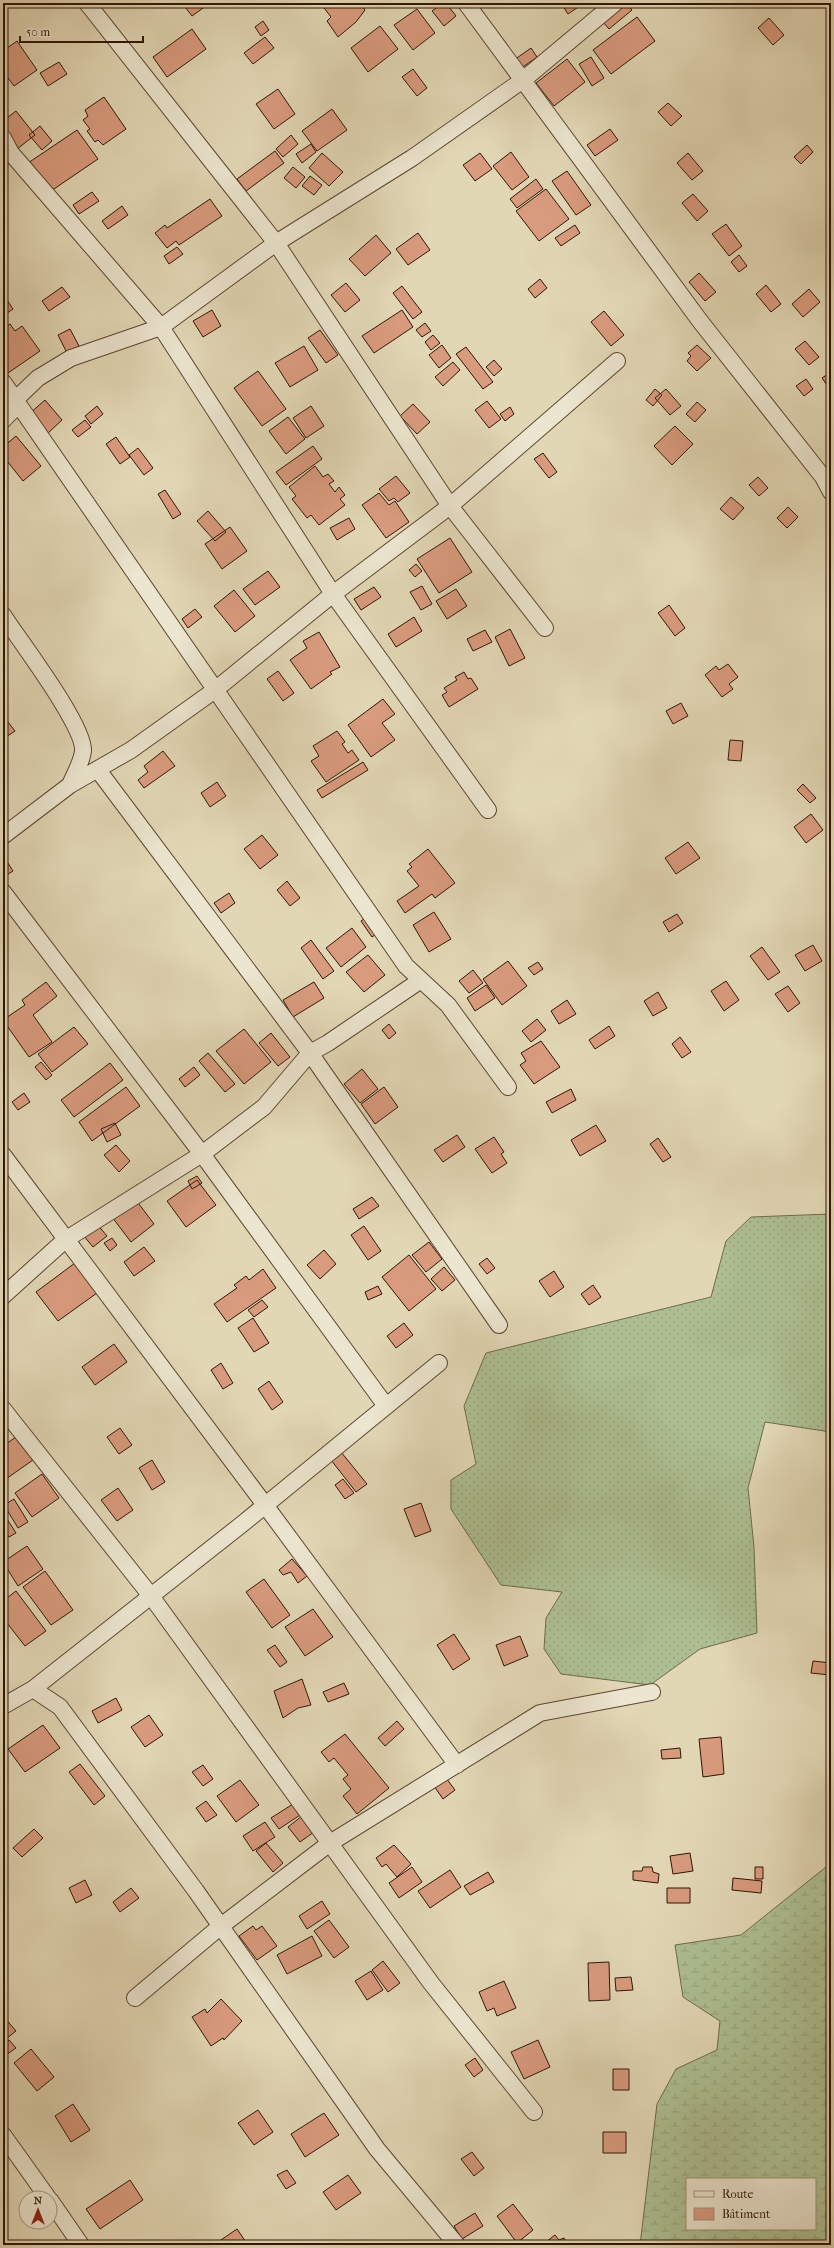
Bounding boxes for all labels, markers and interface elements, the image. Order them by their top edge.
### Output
scale bar [20,18,143,44]
text: 50 m [26,25,50,39]
legend [686,2178,816,2230]
text: Route [722,2187,754,2201]
north arrow [18,2190,58,2230]
text: N [34,2194,43,2207]
text: Bâtiment [722,2207,771,2221]

